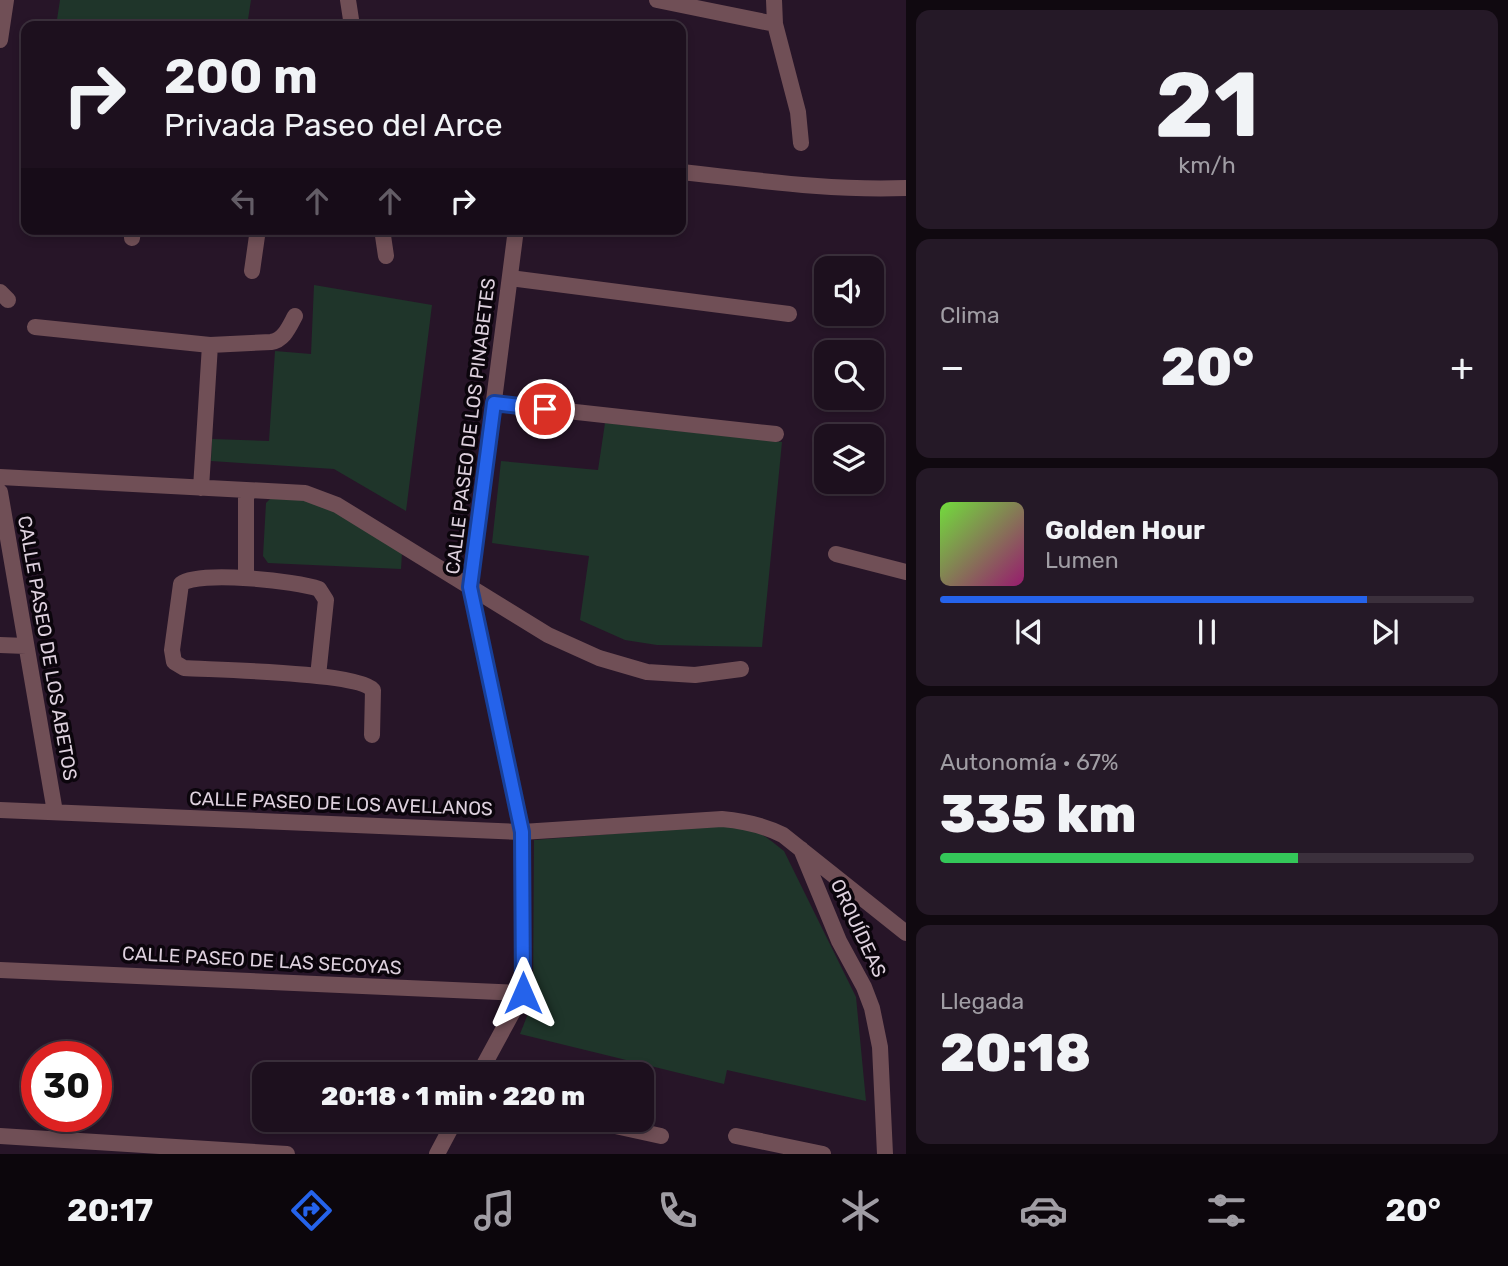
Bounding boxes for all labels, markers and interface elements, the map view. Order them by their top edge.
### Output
text: 200 m [164,47,318,105]
icon: right [49,49,140,140]
text: 21 [1155,51,1259,159]
text: Privada Paseo del Arce [164,106,503,144]
text: km/h [1178,151,1236,179]
icon: left [225,182,263,220]
icon: ahead [298,182,336,220]
icon: ahead [371,182,409,220]
icon: right [444,182,482,220]
map controls [814,256,884,494]
button: sound [814,256,884,326]
street label: CALLE PASEO DE LOS PINABETES [441,277,500,576]
text: Clima [940,301,1000,329]
text: 20° [1161,336,1254,398]
button: search [814,340,884,410]
text: − [940,344,965,390]
text: + [1450,344,1474,390]
pin [515,379,575,439]
icon: arrive [526,390,564,428]
button: layers [814,424,884,494]
street label: CALLE PASEO DE LOS ABETOS [13,514,82,782]
text: Golden Hour [1045,515,1205,546]
text: Lumen [1045,546,1119,574]
icon: previous [1010,613,1048,651]
icon: pause [1188,613,1226,651]
icon: next [1366,613,1404,651]
text: Autonomía · 67% [940,748,1118,776]
text: 335 km [940,783,1136,845]
street label: CALLE PASEO DE LOS AVELLANOS [189,787,493,820]
street label: ORQUÍDEAS [826,875,891,981]
street label: CALLE PASEO DE LAS SECOYAS [122,942,402,979]
position arrow [486,956,560,1030]
text: Llegada [940,987,1024,1015]
text: 20:18 [940,1022,1091,1084]
speed limit sign: 30 [21,1041,112,1132]
text: 20:18 · 1 min · 220 m [321,1081,585,1112]
icon: directions [287,1186,336,1235]
icon: music [470,1186,519,1235]
icon: phone [653,1186,702,1235]
icon: climate [836,1186,885,1235]
icon: car [1019,1186,1068,1235]
icon: filters [1202,1186,1251,1235]
text: 20:17 [67,1191,153,1229]
text: 20° [1385,1191,1441,1229]

